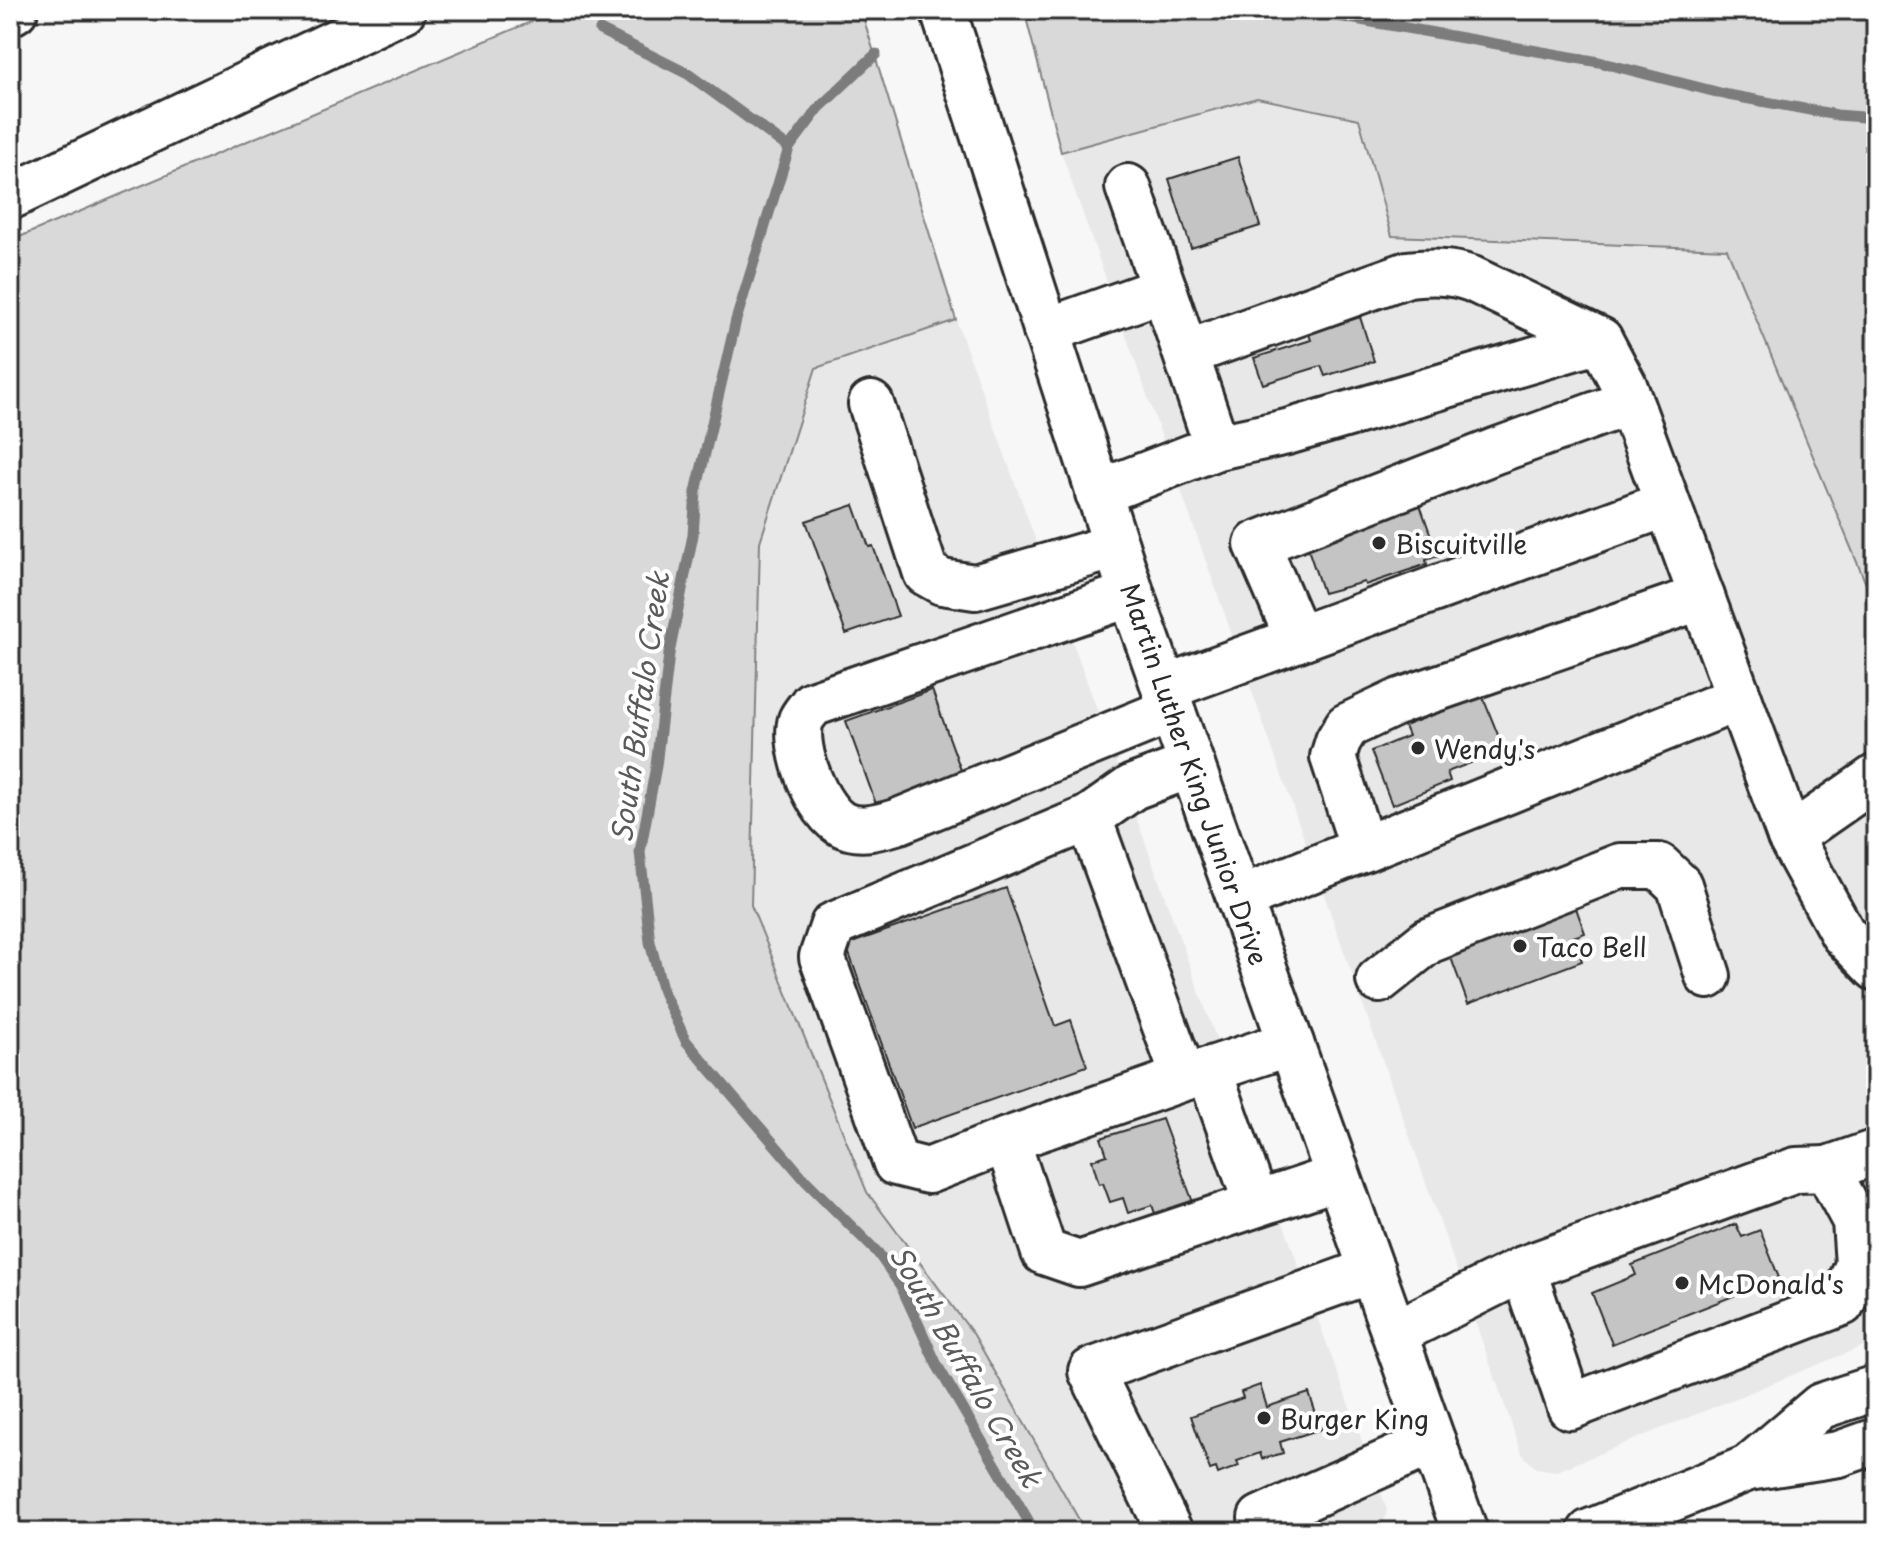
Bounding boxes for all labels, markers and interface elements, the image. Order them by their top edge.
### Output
place label: Biscuitville [1395,524,1527,563]
marker: Biscuitville [1370,534,1388,552]
water label: South Buffalo Creek [599,567,680,845]
street label: Martin Luther King Junior Drive [1111,578,1279,970]
place label: Wendy's [1434,729,1535,768]
marker: Wendy's [1409,739,1427,757]
place label: Taco Bell [1536,927,1647,966]
marker: Taco Bell [1511,937,1529,955]
water label: South Buffalo Creek [880,1237,1055,1497]
place label: McDonald's [1698,1264,1844,1303]
marker: McDonald's [1673,1274,1691,1292]
place label: Burger King [1280,1399,1429,1438]
marker: Burger King [1255,1409,1273,1427]

